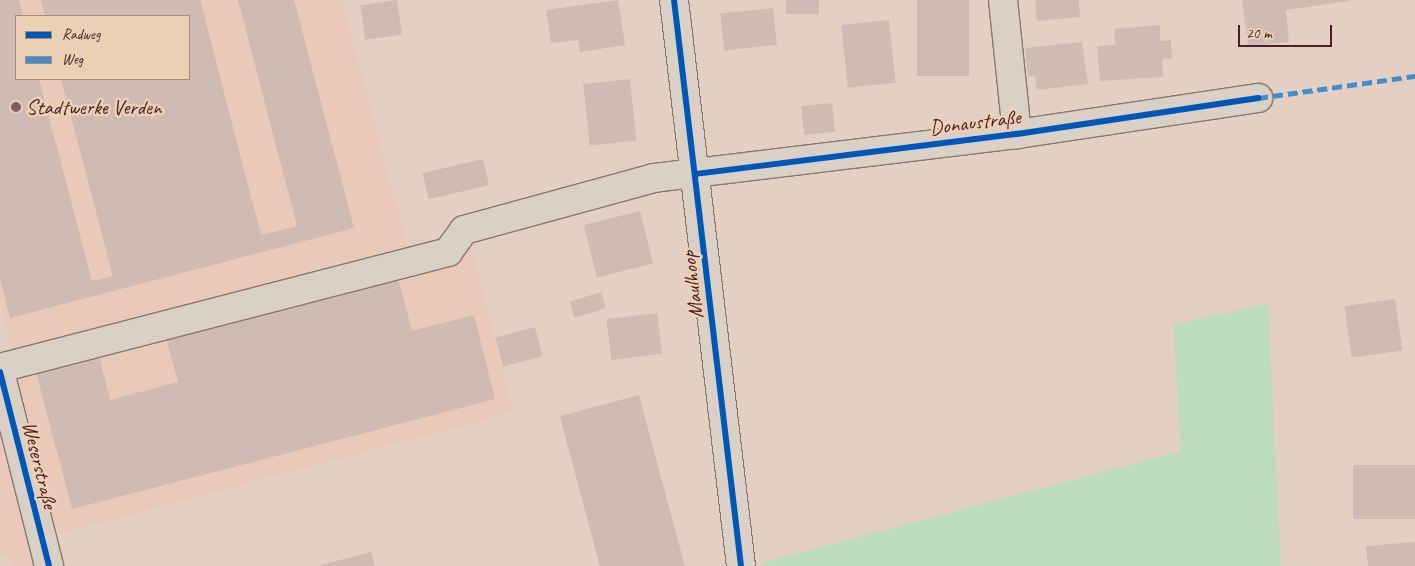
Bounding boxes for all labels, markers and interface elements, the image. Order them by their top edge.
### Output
legend [15,15,190,80]
scale bar [1240,15,1334,47]
text: 20 m [1246,24,1272,43]
text: Radweg [62,25,100,44]
text: Weg [62,50,83,69]
place label: Stadtwerke Verden [26,94,161,120]
marker: Stadtwerke Verden [10,101,22,113]
street label: Donaustraße [928,104,1022,140]
street label: Maulhoop [675,250,709,320]
street label: Weserstraße [17,419,63,511]

